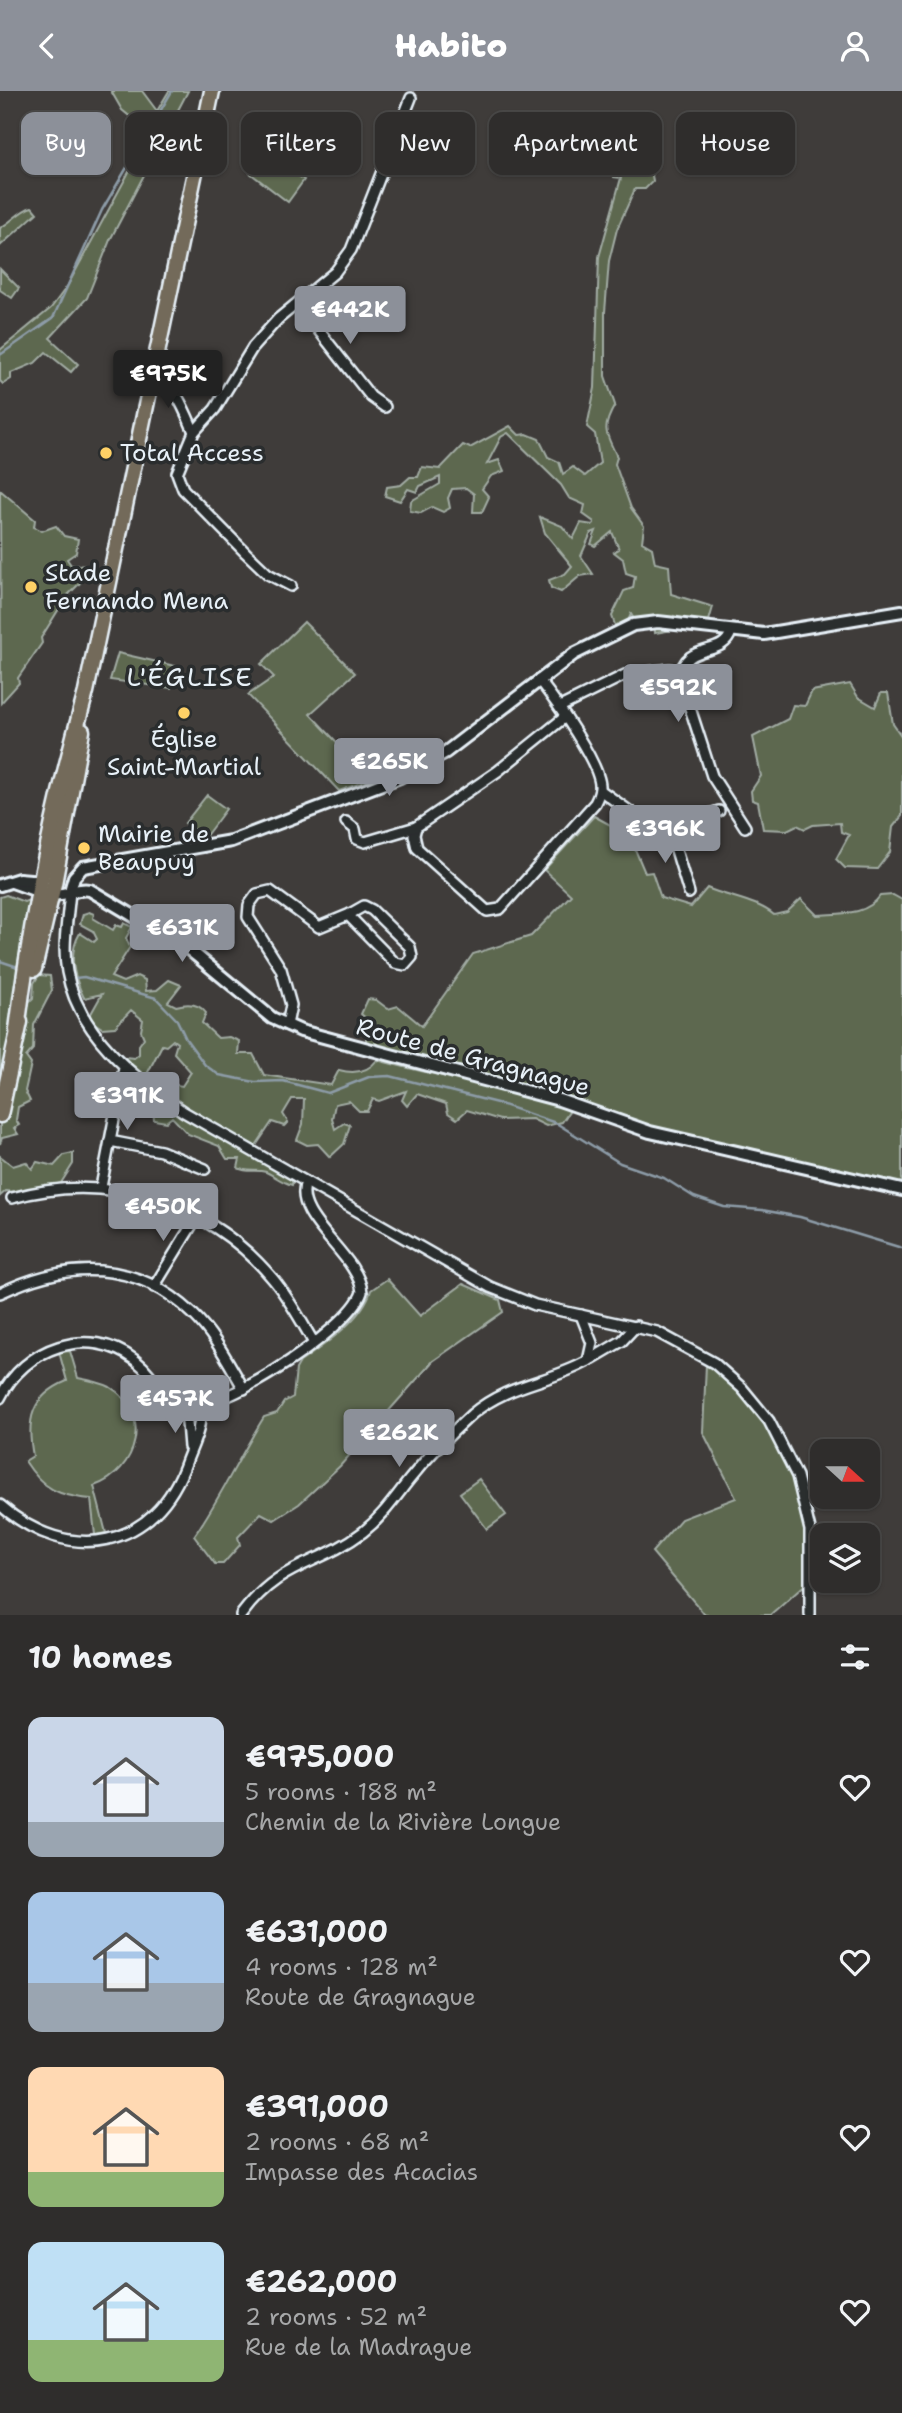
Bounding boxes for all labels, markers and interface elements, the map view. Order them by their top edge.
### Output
text: Habito [395,24,507,67]
icon: back [28,27,66,65]
icon: person [836,27,874,65]
chip: Buy [21,112,111,175]
chip: Rent [125,112,227,175]
chip: Filters [241,112,361,175]
chip: New [375,112,475,175]
chip: Apartment [489,112,662,175]
chip: House [676,112,795,175]
pin: €442K [301,287,399,346]
text: €442K [311,294,389,324]
pin: €975K [119,351,217,410]
text: €975K [129,358,207,388]
place label: Total Access [120,437,264,469]
marker: Total Access [98,445,114,461]
place label: Stade Fernando Mena [45,557,229,617]
marker: Stade Fernando Mena [23,579,39,595]
district label: L'ÉGLISE [126,659,254,694]
pin: €592K [629,665,727,724]
text: €592K [639,672,717,702]
marker: Église Saint-Martial [176,705,192,721]
place label: Église Saint-Martial [107,723,262,783]
pin: €265K [340,739,438,798]
text: €265K [350,746,428,776]
pin: €396K [616,805,714,865]
text: €396K [625,813,705,843]
place label: Mairie de Beaupuy [98,818,210,878]
marker: Mairie de Beaupuy [76,840,92,856]
pin: €631K [133,905,231,964]
text: €631K [146,912,218,942]
street label: Route de Gragnague [353,1010,593,1104]
pin: €391K [78,1073,176,1132]
text: €391K [90,1080,164,1110]
pin: €450K [114,1183,212,1243]
text: €450K [124,1191,202,1221]
pin: €457K [126,1375,224,1435]
text: €457K [136,1383,214,1413]
pin: €262K [350,1409,448,1469]
text: €262K [360,1417,438,1447]
north arrow [810,1439,880,1509]
map controls [810,1439,880,1593]
button: layers [810,1523,880,1593]
text: 10 homes [28,1637,173,1678]
icon: filters [836,1638,874,1676]
text: €975,000 [245,1736,395,1777]
icon: home [84,1745,168,1829]
icon: heart [836,1768,874,1806]
text: 5 rooms · 188 m² [245,1777,437,1807]
text: Chemin de la Rivière Longue [245,1807,561,1837]
text: €631,000 [245,1911,388,1952]
icon: home [84,1920,168,2004]
icon: heart [836,1943,874,1981]
text: 4 rooms · 128 m² [245,1952,438,1982]
text: Route de Gragnague [245,1982,476,2012]
text: €391,000 [245,2086,389,2127]
icon: home [84,2095,168,2179]
icon: heart [836,2118,874,2156]
text: 2 rooms · 68 m² [245,2127,429,2157]
text: Impasse des Acacias [245,2157,478,2187]
text: €262,000 [245,2261,398,2302]
icon: home [84,2270,168,2354]
icon: heart [836,2293,874,2331]
text: 2 rooms · 52 m² [245,2302,427,2332]
text: Rue de la Madrague [245,2332,472,2362]

